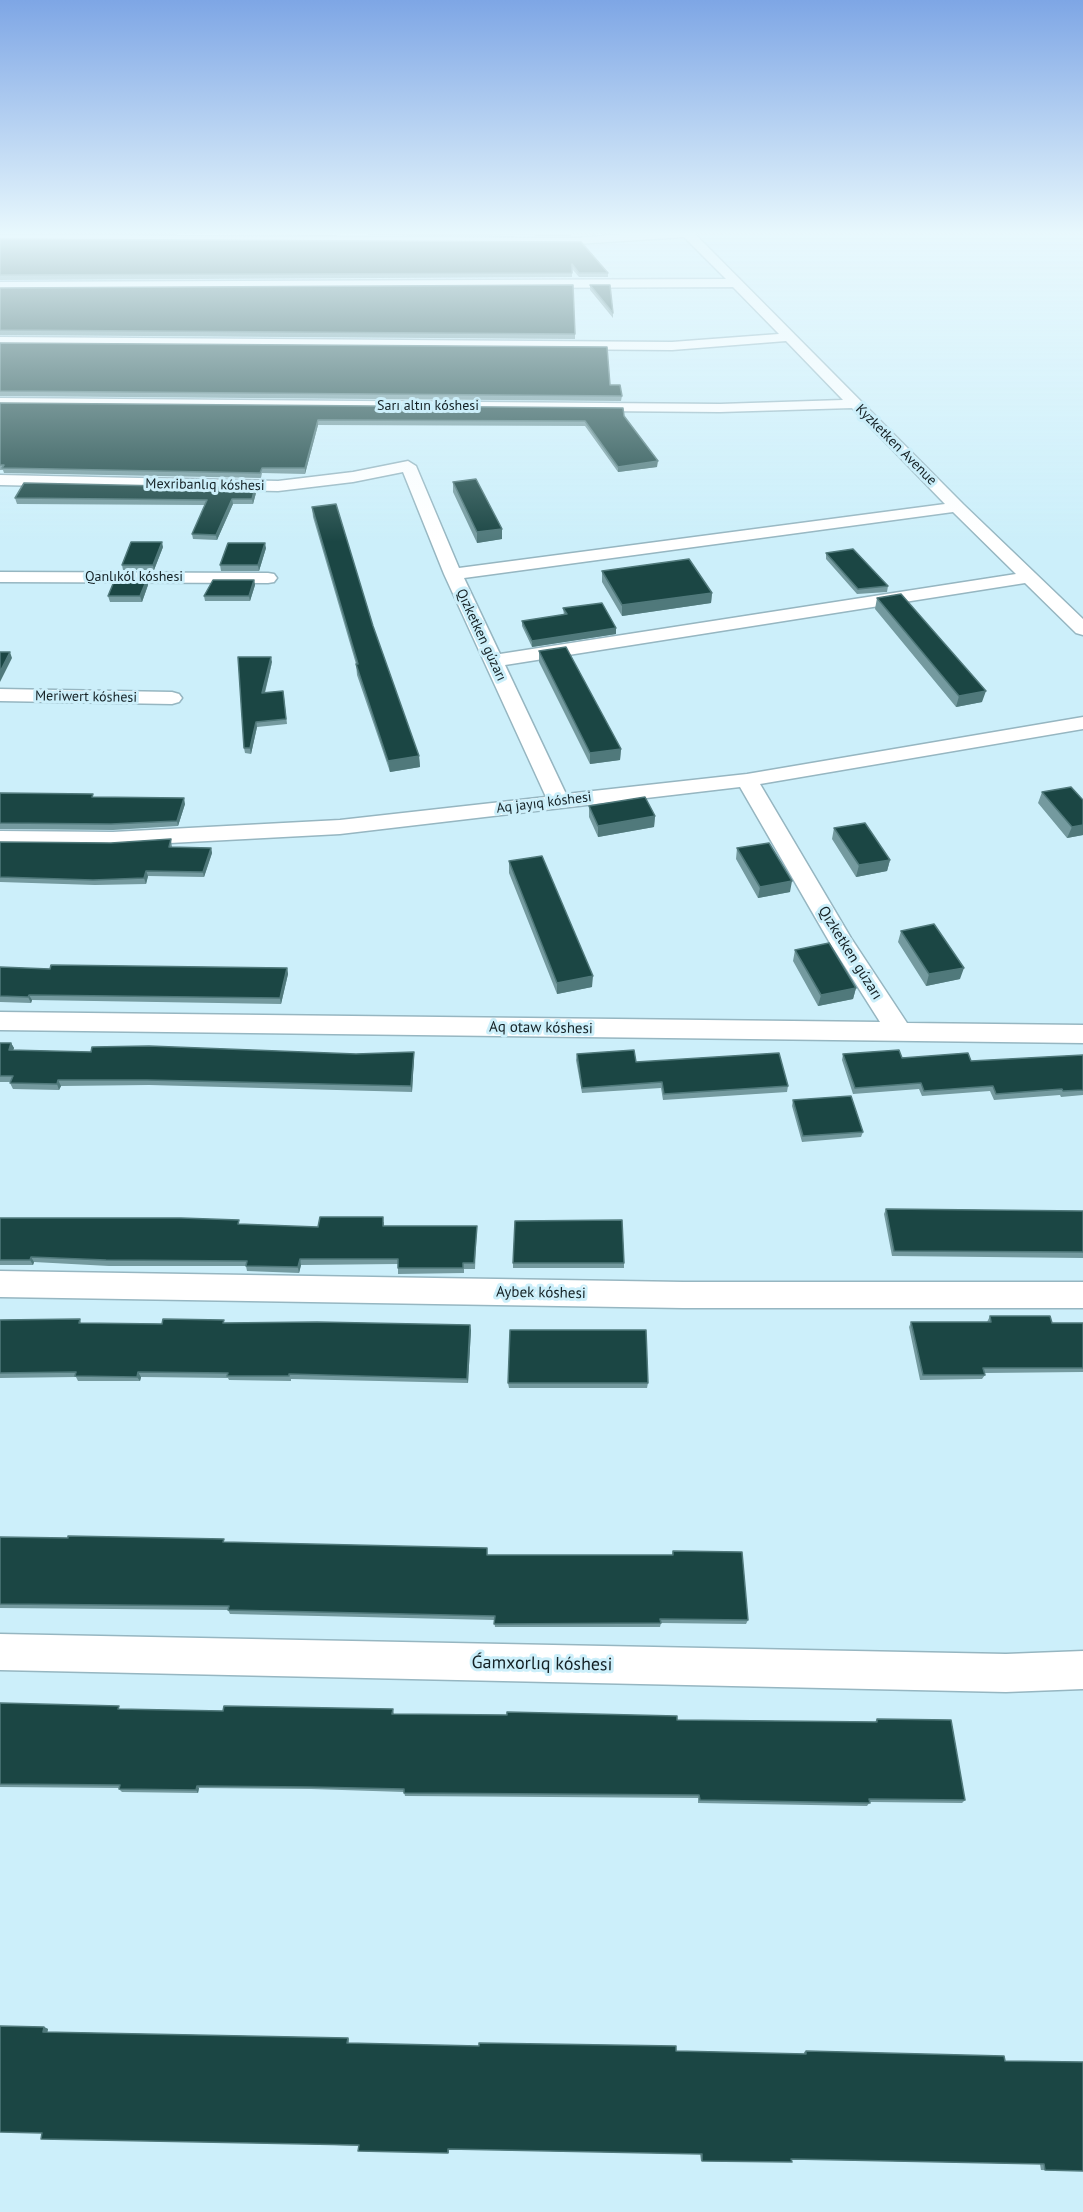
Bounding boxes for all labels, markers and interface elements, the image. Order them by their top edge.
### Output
street label: Sarı altın kóshesi [377,398,479,414]
street label: Kyzketken Avenue [852,401,940,489]
street label: Mexribanlıq kóshesi [145,476,265,494]
street label: Qanlıkól kóshesi [85,569,183,585]
street label: Qızketken gúzarı [452,586,510,684]
street label: Meriwert kóshesi [35,688,137,706]
street label: Aq jayıq kóshesi [495,789,593,817]
street label: Qızketken gúzarı [814,903,886,1003]
street label: Aq otaw kóshesi [489,1018,593,1038]
street label: Aybek kóshesi [496,1283,586,1303]
street label: Ǵamxorlıq kóshesi [471,1652,613,1676]

